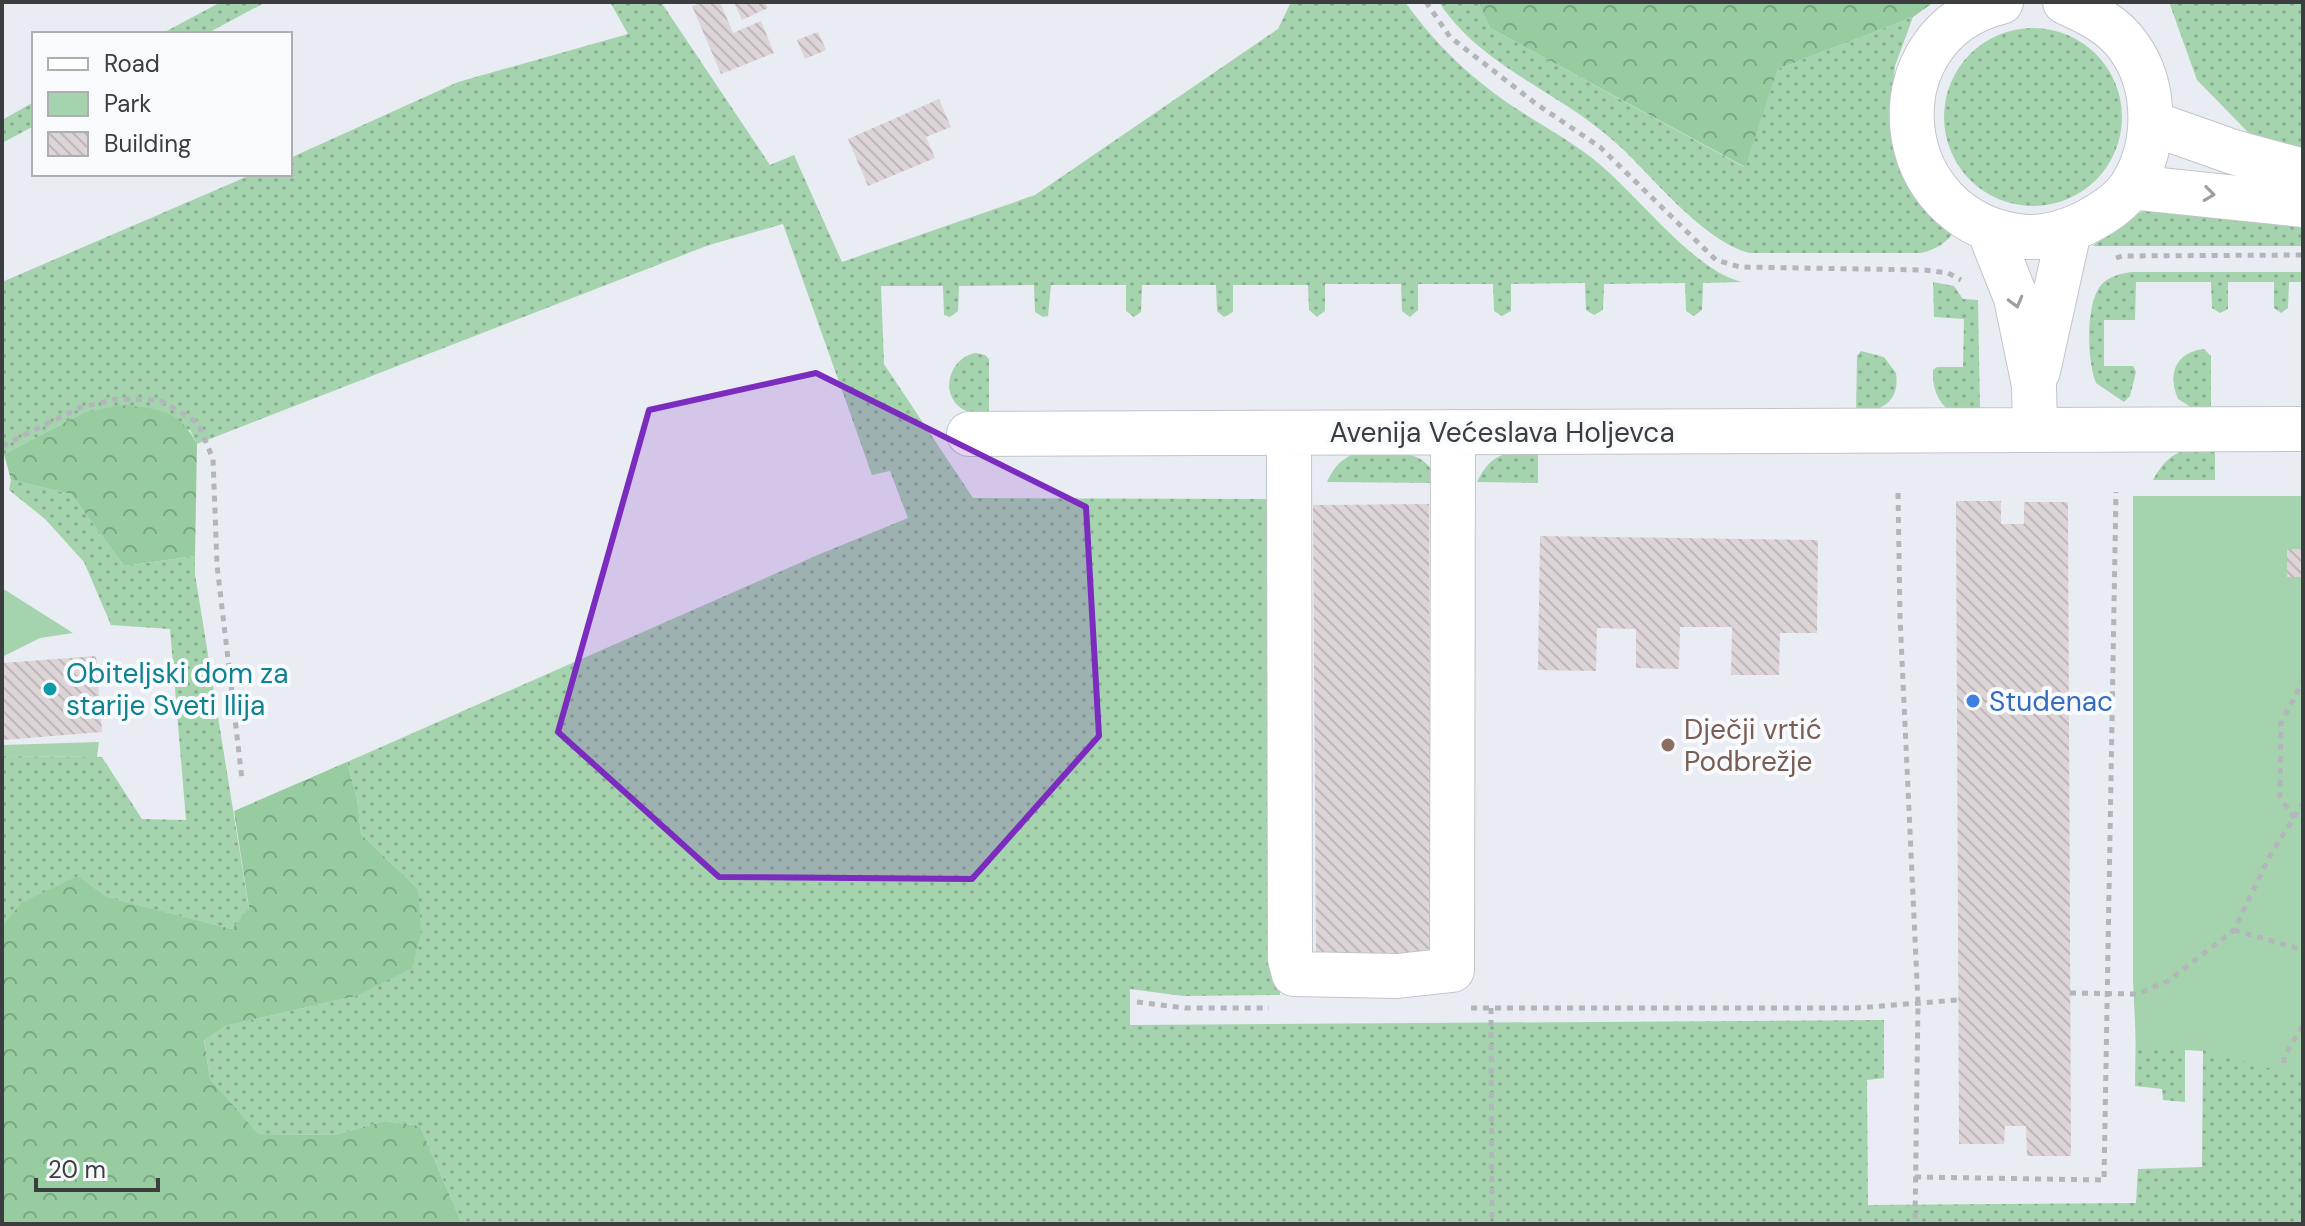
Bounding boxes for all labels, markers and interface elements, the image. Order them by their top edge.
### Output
legend [32,32,292,176]
text: Road [104,48,160,79]
text: Park [104,88,151,119]
text: Building [104,128,191,159]
one-way arrow [2203,186,2216,203]
one-way arrow [2007,295,2024,309]
street label: Avenija Većeslava Holjevca [1329,414,1675,451]
place label: Obiteljski dom za starije Sveti Ilija [66,655,288,724]
marker: Obiteljski dom za starije Sveti Ilija [41,680,59,698]
place label: Studenac [1989,683,2113,720]
marker: Studenac [1964,692,1982,710]
place label: Dječji vrtić Podbrežje [1684,711,1822,780]
marker: Dječji vrtić Podbrežje [1659,736,1677,754]
scale bar [36,1142,158,1192]
text: 20 m [48,1154,106,1185]

